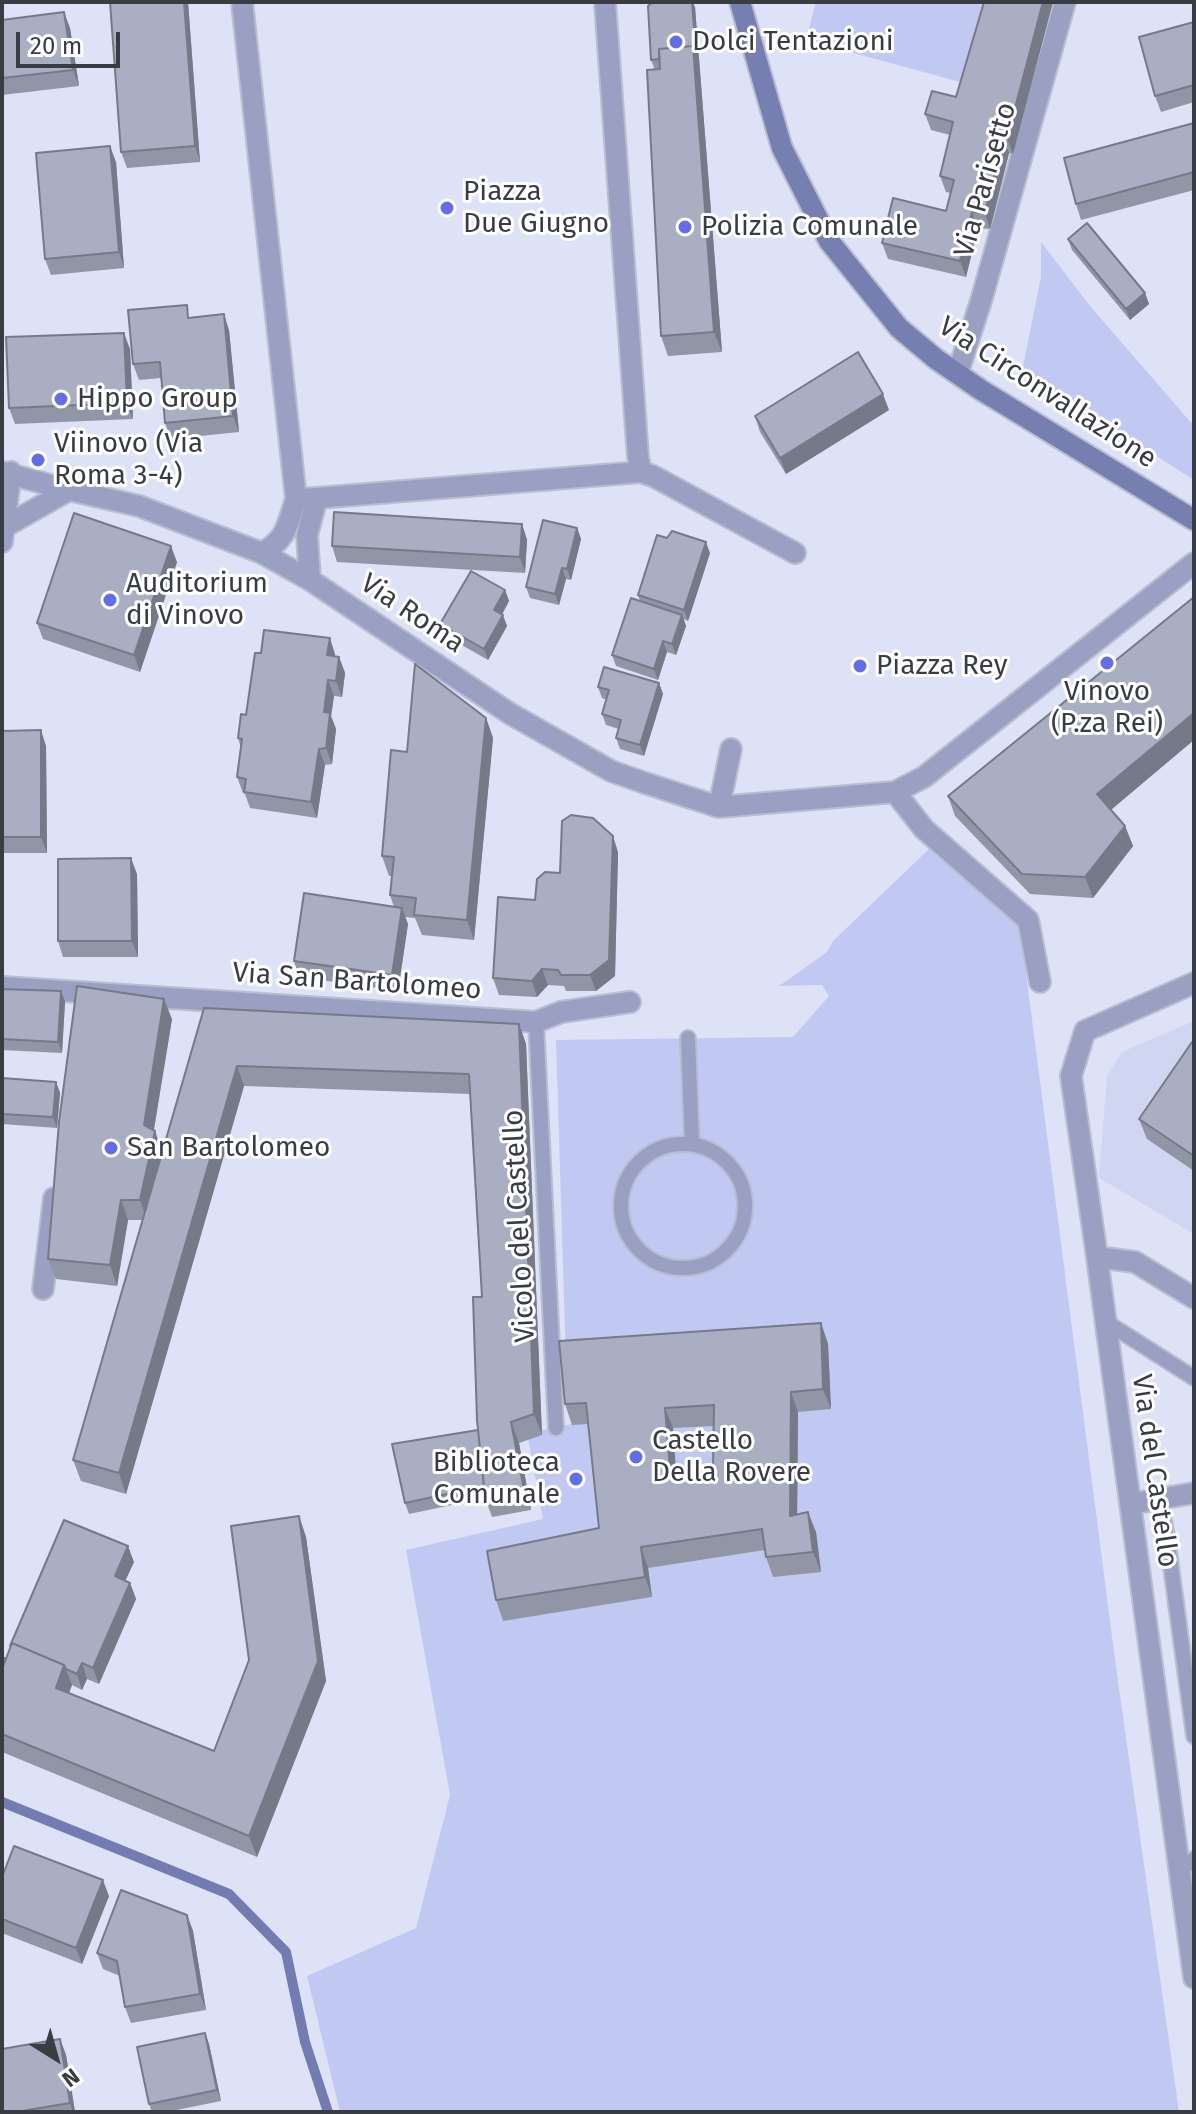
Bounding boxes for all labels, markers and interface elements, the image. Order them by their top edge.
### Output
scale bar [20,16,124,66]
place label: Dolci Tentazioni [692,25,894,59]
text: 20 m [30,32,82,60]
marker: Dolci Tentazioni [667,33,685,51]
street label: Via Parisetto [948,99,1024,261]
place label: Piazza Due Giugno [463,175,609,241]
marker: Piazza Due Giugno [438,199,456,217]
place label: Polizia Comunale [701,210,918,244]
marker: Polizia Comunale [676,218,694,236]
street label: Via Circonvallazione [932,310,1162,476]
place label: Hippo Group [77,382,238,416]
marker: Hippo Group [52,390,70,408]
place label: Viinovo (Via Roma 3-4) [54,427,203,493]
marker: Viinovo (Via Roma 3-4) [29,451,47,469]
place label: Auditorium di Vinovo [126,567,268,633]
street label: Via Roma [354,567,470,661]
marker: Auditorium di Vinovo [101,591,119,609]
place label: Piazza Rey [876,649,1008,683]
marker: Vinovo (P.za Rei) [1098,654,1116,672]
marker: Piazza Rey [851,657,869,675]
place label: Vinovo (P.za Rei) [1051,675,1163,741]
street label: Via San Bartolomeo [231,957,483,1007]
street label: Vicolo del Castello [497,1109,543,1343]
place label: San Bartolomeo [127,1131,330,1165]
marker: San Bartolomeo [102,1139,120,1157]
street label: Via del Castello [1124,1372,1184,1570]
place label: Castello Della Rovere [652,1424,811,1490]
place label: Biblioteca Comunale [433,1446,560,1512]
marker: Castello Della Rovere [627,1448,645,1466]
marker: Biblioteca Comunale [567,1470,585,1488]
north arrow [16,2018,96,2098]
text: N [57,2062,85,2093]

